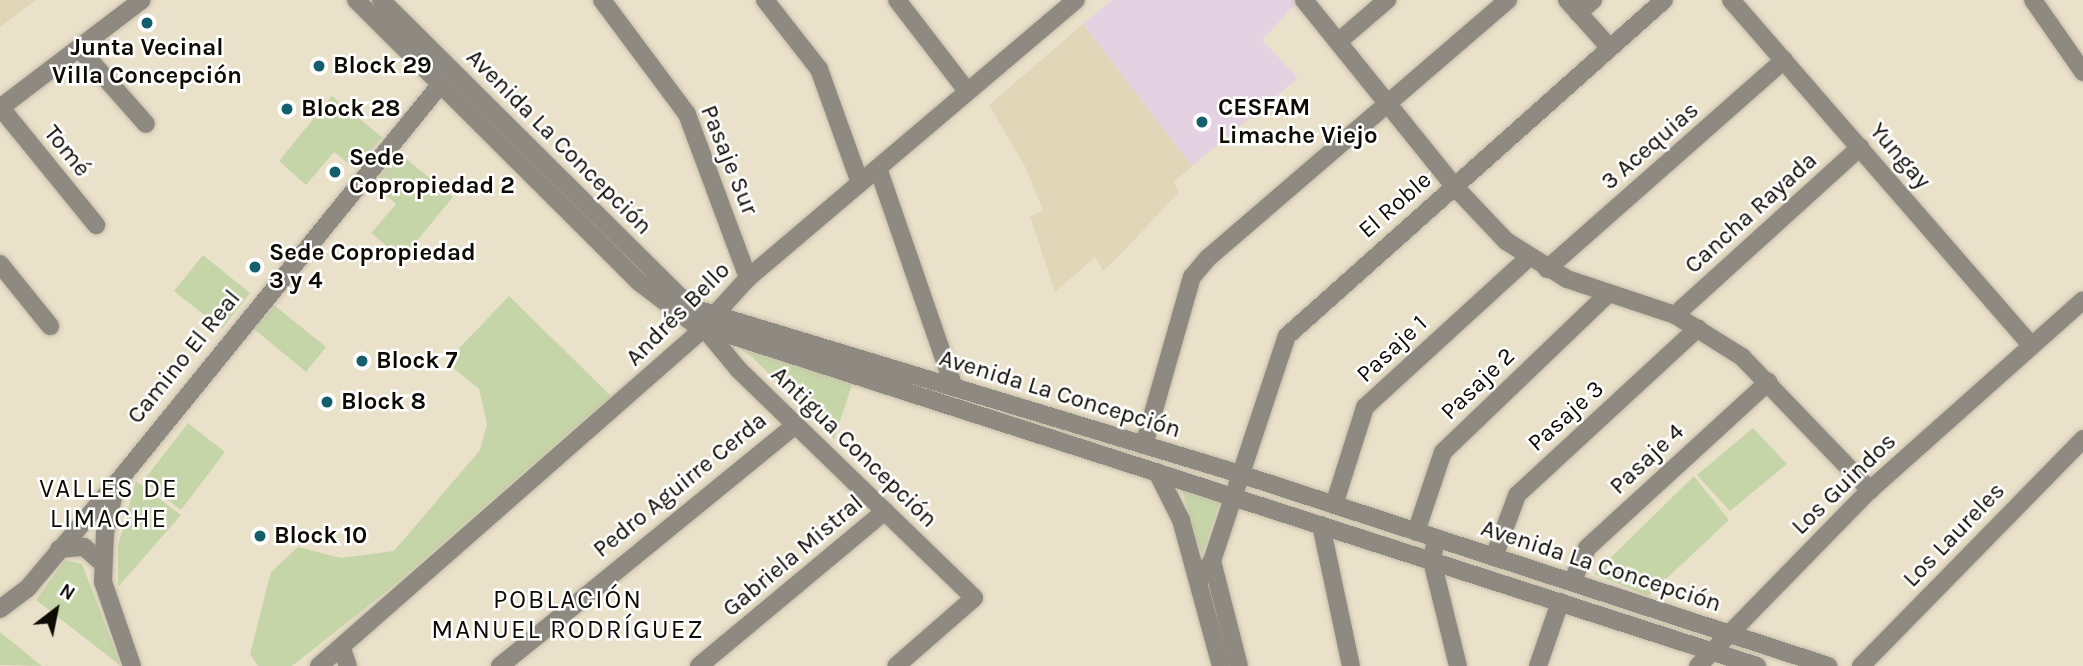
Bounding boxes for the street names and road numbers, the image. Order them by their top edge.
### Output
street label: Avenida La Concepción [460,43,658,241]
street label: 3 Acequias [1595,96,1705,196]
street label: Pasaje Sur [694,101,764,219]
street label: Yungay [1863,117,1937,195]
street label: Tomé [38,119,96,183]
street label: Cancha Rayada [1679,146,1823,280]
street label: El Roble [1353,166,1437,244]
street label: Andrés Bello [620,256,736,372]
street label: Camino El Real [121,284,247,430]
street label: Pasaje 1 [1351,309,1433,389]
street label: Pasaje 2 [1435,342,1521,426]
street label: Avenida La Concepción [936,344,1184,444]
street label: Antigua Concepción [765,360,943,534]
street label: Pasaje 3 [1522,375,1610,457]
street label: Pedro Aguirre Cerda [587,406,773,564]
street label: Pasaje 4 [1604,417,1690,501]
street label: Los Guindos [1786,427,1902,541]
street label: Los Laureles [1897,477,2011,593]
street label: Gabriela Mistral [717,489,869,623]
street label: Avenida La Concepción [1477,514,1725,618]

